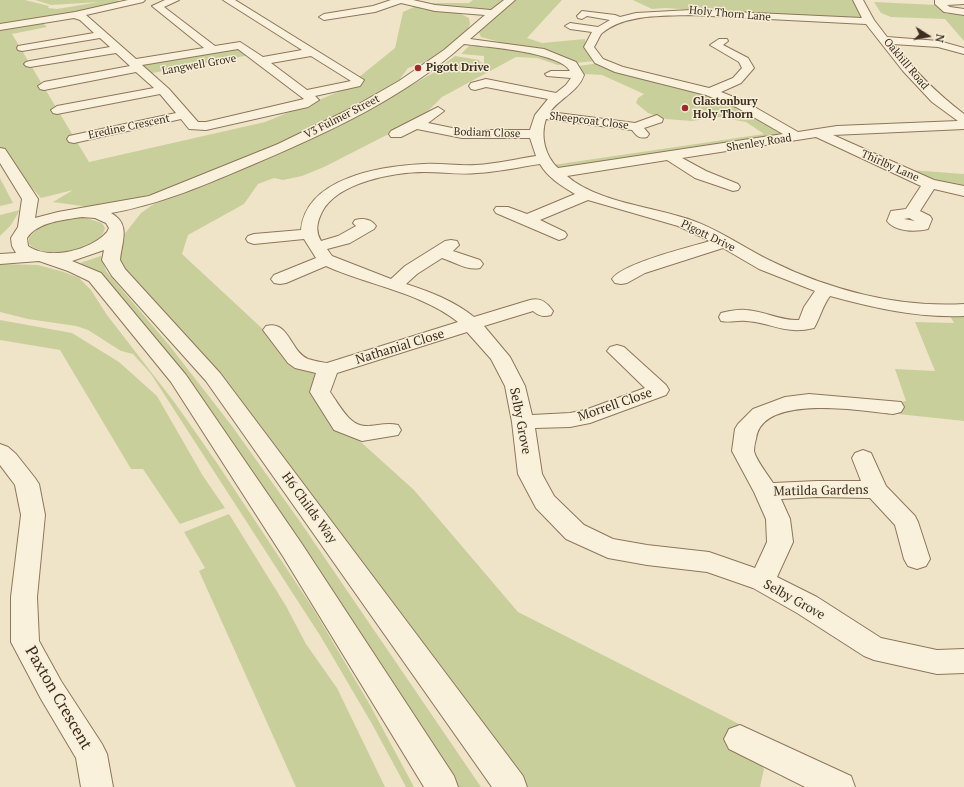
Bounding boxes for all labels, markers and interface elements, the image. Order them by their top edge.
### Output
street label: Holy Thorn Lane [689,4,771,24]
north arrow [908,16,948,56]
text: N [932,33,947,44]
street label: Oakhill Road [881,36,931,92]
street label: Langwell Grove [161,52,237,78]
place label: Pigott Drive [426,61,489,75]
marker: Pigott Drive [413,63,423,73]
street label: V3 Fulmer Street [302,92,382,142]
place label: Glastonbury Holy Thorn [693,95,758,121]
marker: Glastonbury Holy Thorn [680,103,690,113]
street label: Sheepcoat Close [549,110,629,132]
street label: Eredine Crescent [87,112,171,142]
street label: Bodiam Close [453,125,521,141]
street label: Shenley Road [725,131,793,155]
street label: Thirlby Lane [859,147,921,185]
street label: Pigott Drive [679,217,737,255]
street label: Nathanial Close [354,326,446,368]
street label: Morrell Close [576,385,654,425]
street label: Selby Grove [506,386,534,456]
street label: H6 Childs Way [278,470,340,546]
street label: Matilda Gardens [773,482,869,500]
street label: Selby Grove [761,577,827,623]
street label: Paxton Crescent [21,643,95,753]

